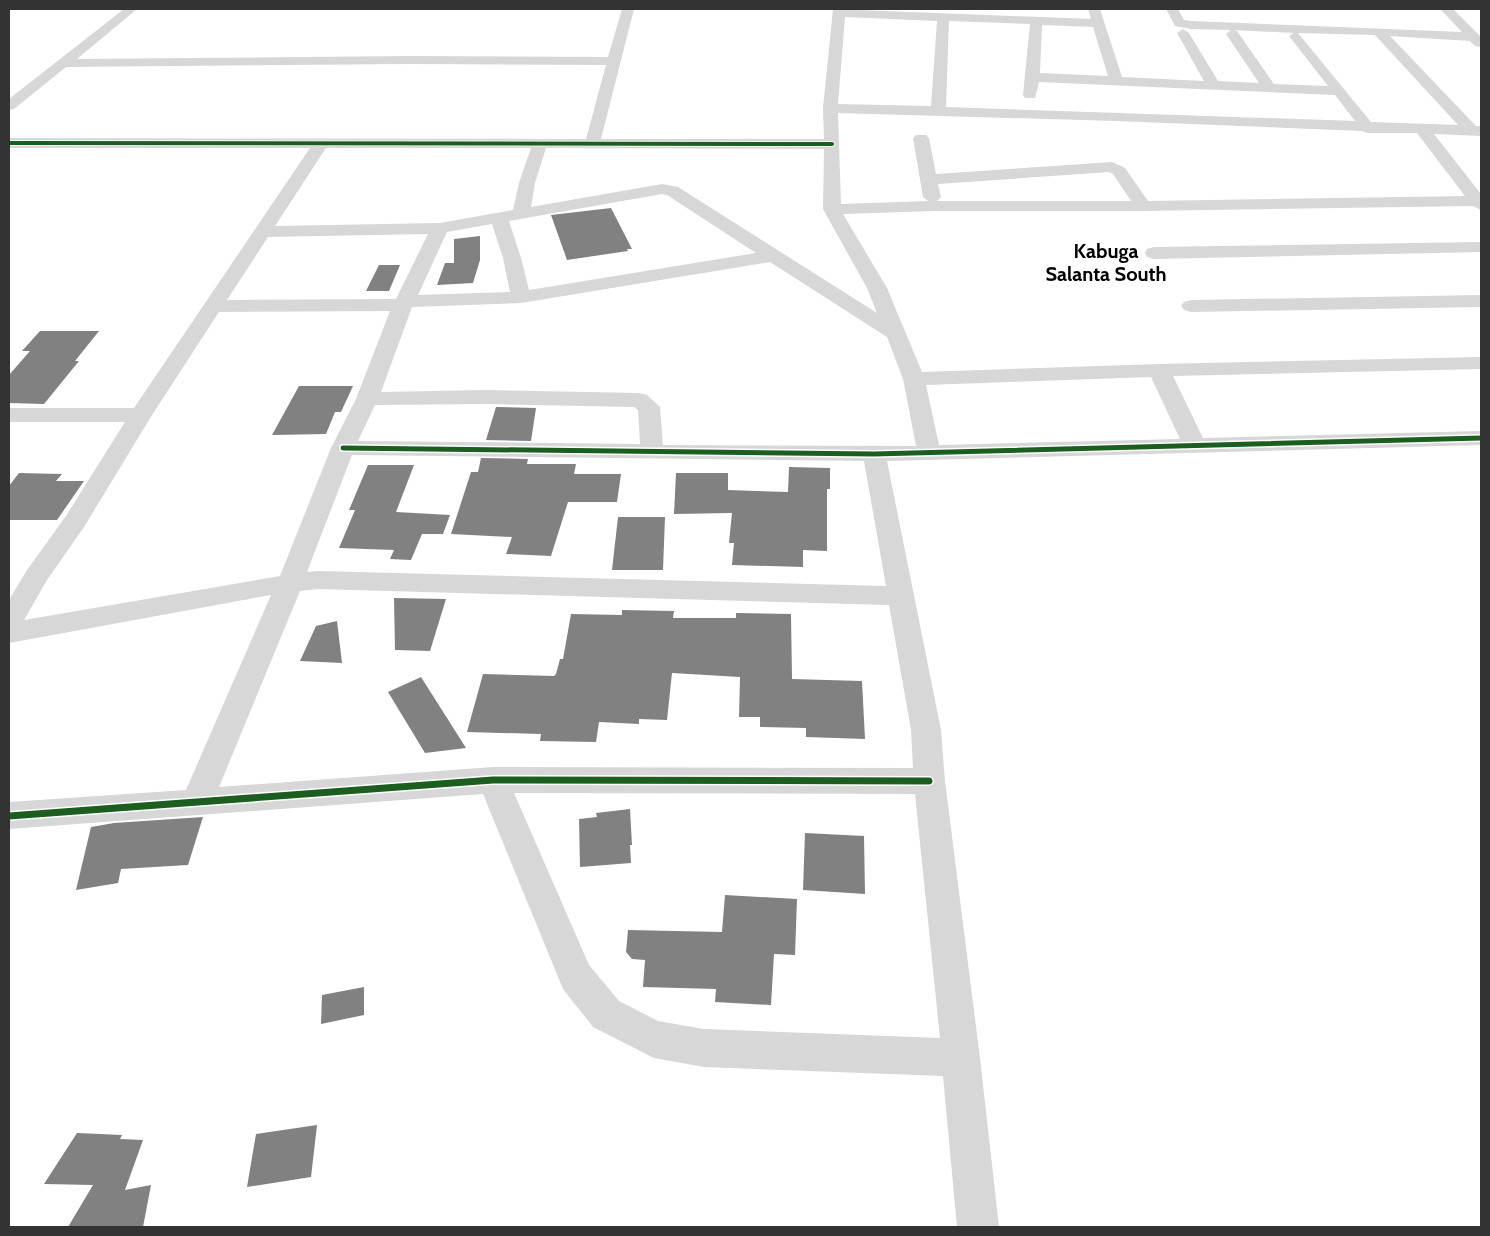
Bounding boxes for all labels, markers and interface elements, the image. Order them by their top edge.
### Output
district label: Kabuga Salanta South [1046,239,1166,286]

